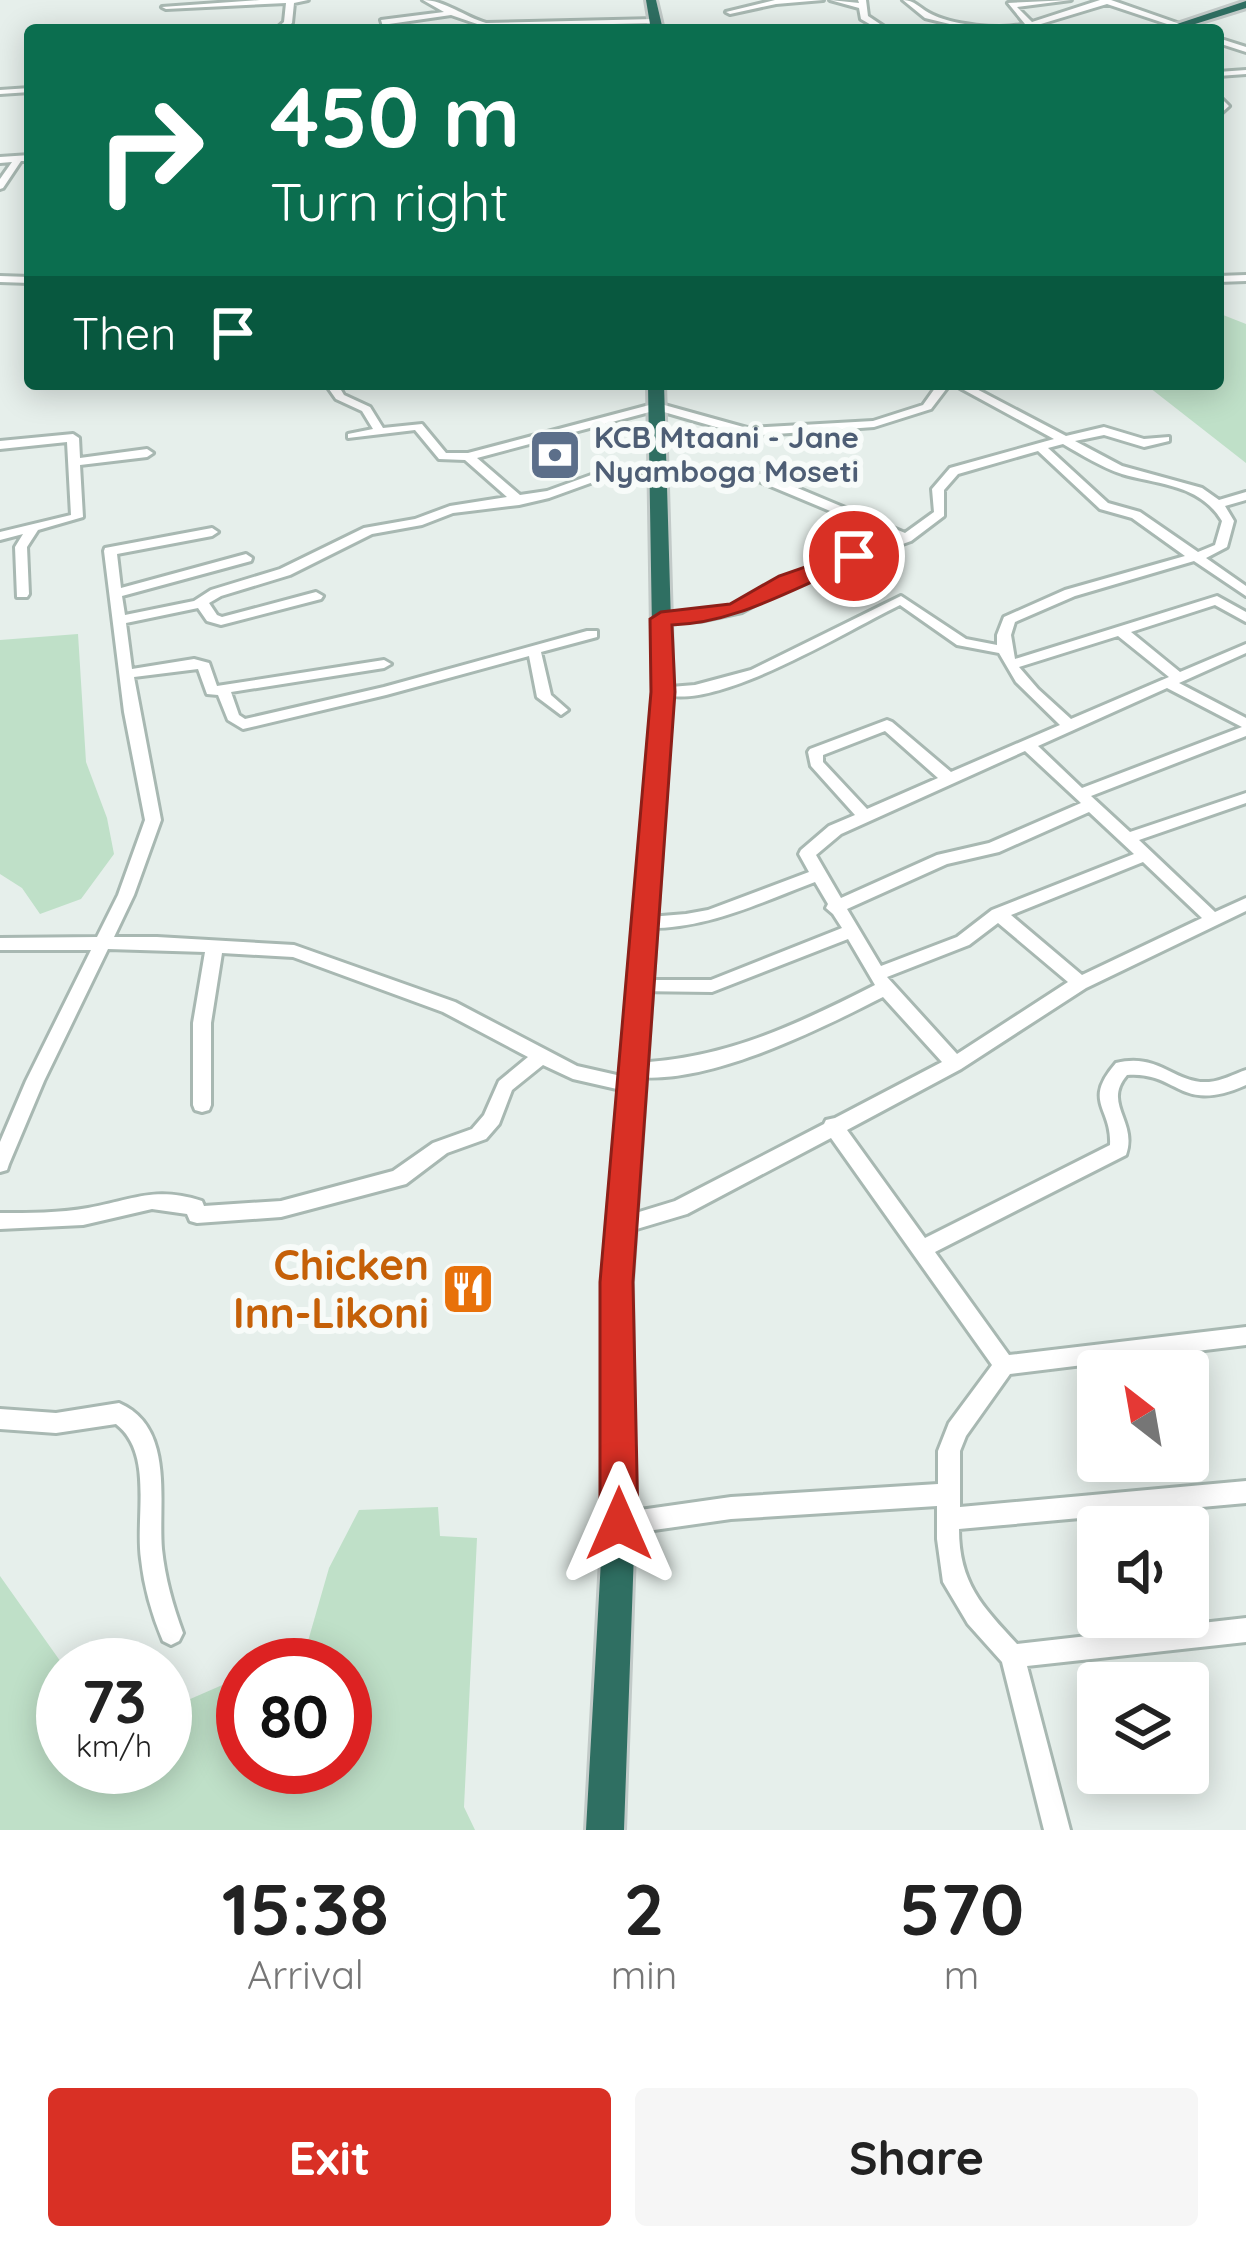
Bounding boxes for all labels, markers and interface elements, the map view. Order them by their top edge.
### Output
text: 450 m [270,63,520,168]
icon: right [72,72,228,228]
text: Turn right [270,167,509,235]
icon: arrive [200,300,266,366]
text: Then [72,305,176,361]
place label: KCB Mtaani - Jane Nyamboga Moseti [594,418,859,490]
bank icon: KCB Mtaani - Jane Nyamboga Moseti [527,427,583,483]
pin [803,505,905,607]
icon: arrive [821,523,887,589]
place label: Chicken Inn-Likoni [233,1238,429,1339]
restaurant icon: Chicken Inn-Likoni [440,1261,496,1317]
north arrow [1077,1350,1209,1482]
map controls [1077,1350,1209,1794]
position arrow [556,1461,682,1587]
button: sound [1077,1506,1209,1638]
speed limit sign: 80 [216,1638,372,1794]
button: layers [1077,1662,1209,1794]
text: 73 [81,1663,147,1738]
text: km/h [76,1727,152,1765]
text: 15:38 [222,1863,389,1953]
text: 2 [624,1863,664,1953]
text: 570 [899,1863,1024,1953]
text: Arrival [247,1950,364,1999]
text: min [611,1950,677,1999]
text: m [944,1950,979,1999]
button: Exit [48,2088,611,2226]
button: Share [635,2088,1198,2226]

